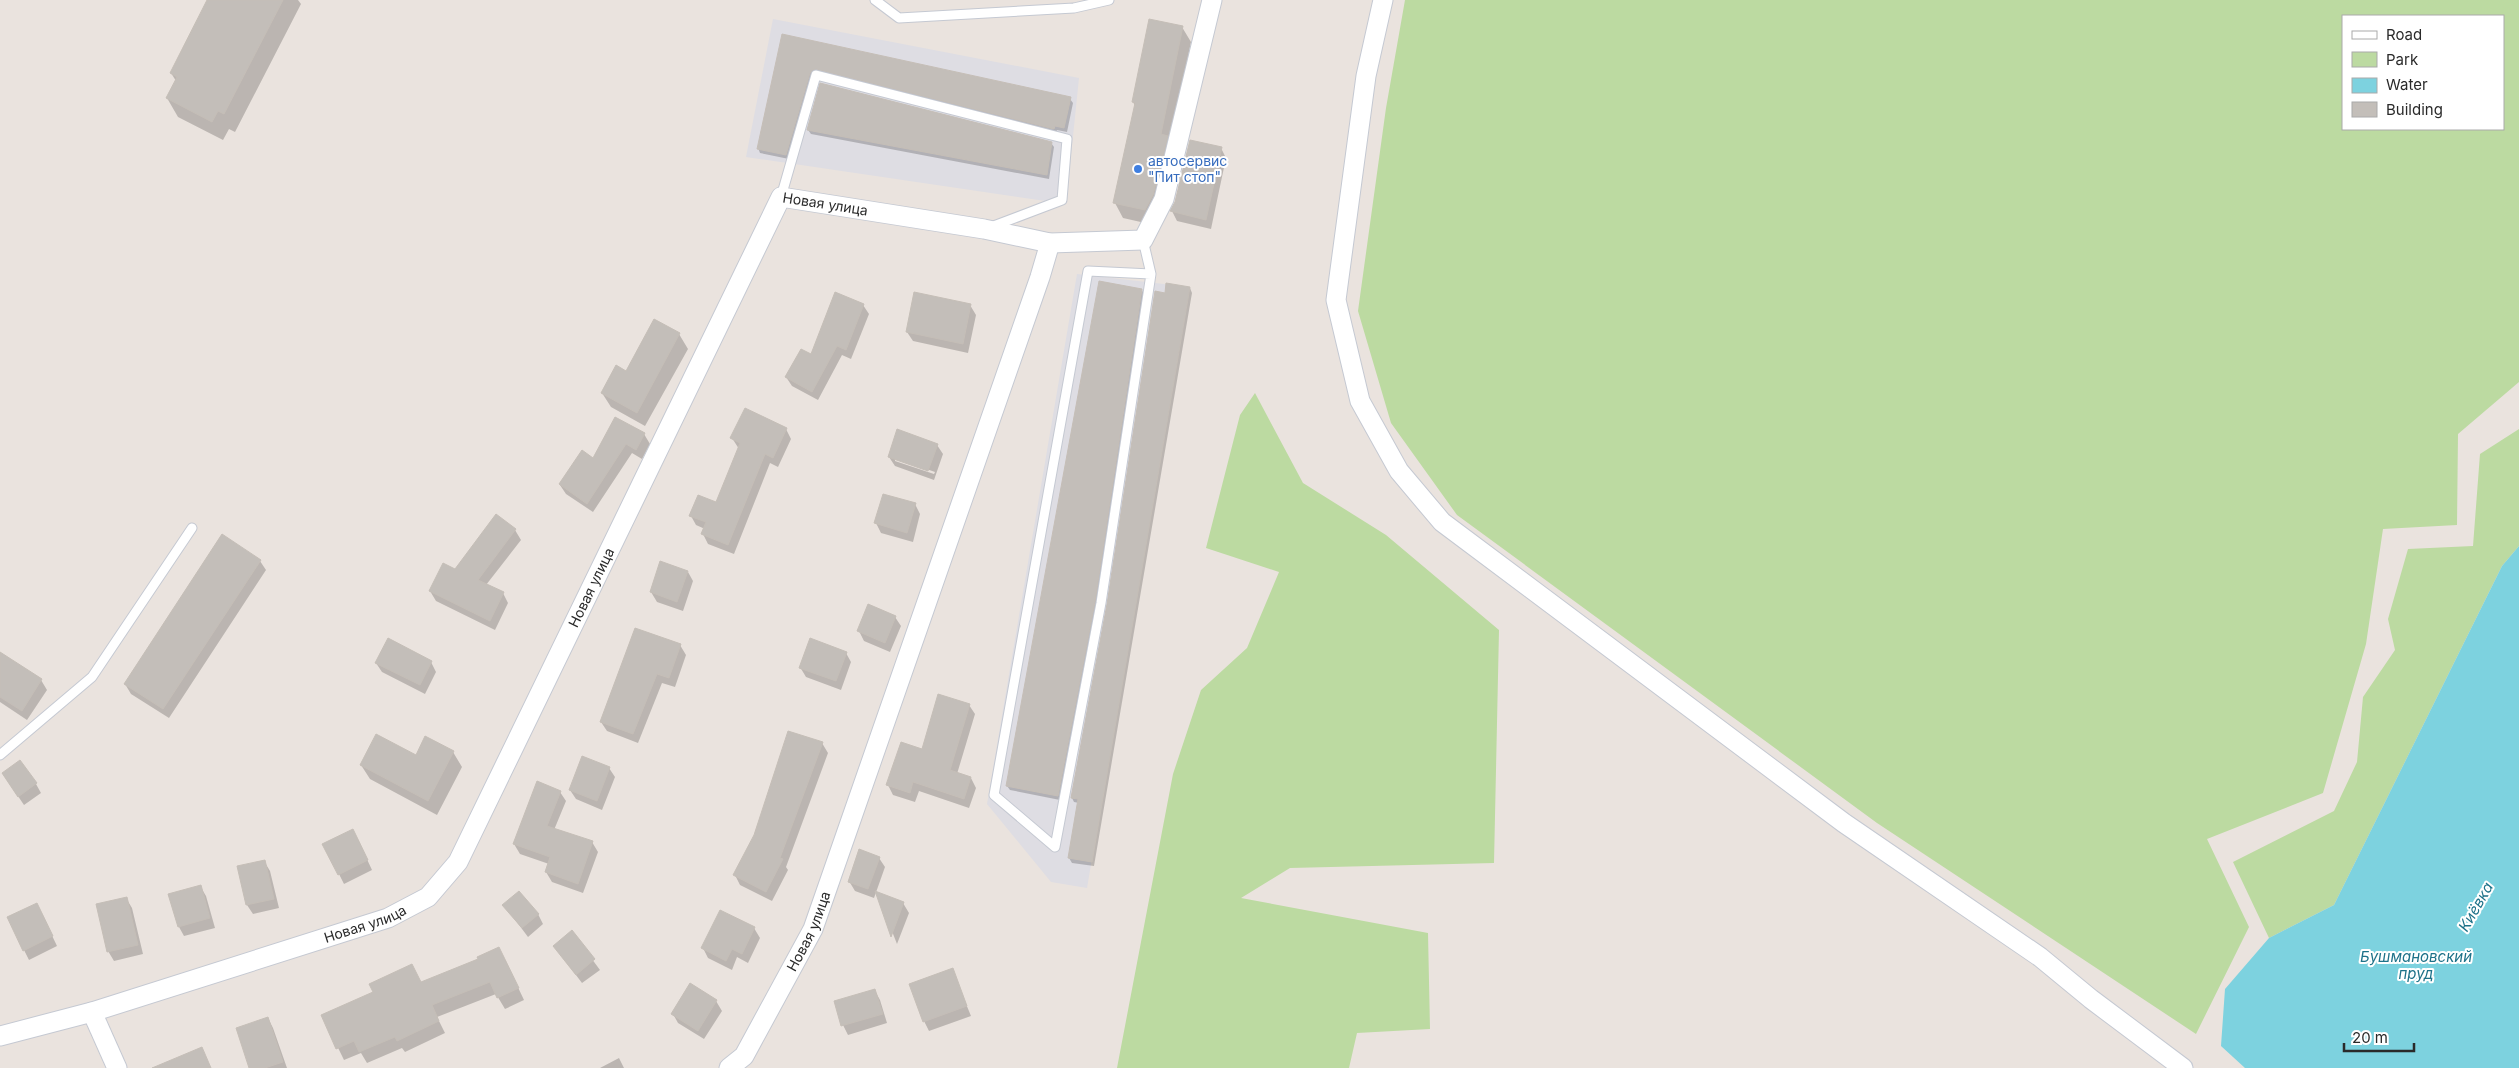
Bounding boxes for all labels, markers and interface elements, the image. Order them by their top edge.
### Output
legend [2342,15,2504,130]
text: Road [2386,25,2422,44]
text: Park [2386,50,2419,69]
text: Water [2386,75,2428,94]
text: Building [2386,100,2443,119]
place label: автосервис "Пит стоп" [1148,152,1227,185]
marker: автосервис "Пит стоп" [1132,163,1144,175]
street label: Новая улица [781,188,869,219]
street label: Новая улица [564,545,617,630]
water label: Киёвка [2454,879,2497,935]
street label: Новая улица [783,889,833,974]
street label: Новая улица [322,901,409,946]
water label: Бушмановский пруд [2360,947,2472,983]
scale bar [2344,1020,2414,1052]
text: 20 m [2352,1028,2388,1047]

